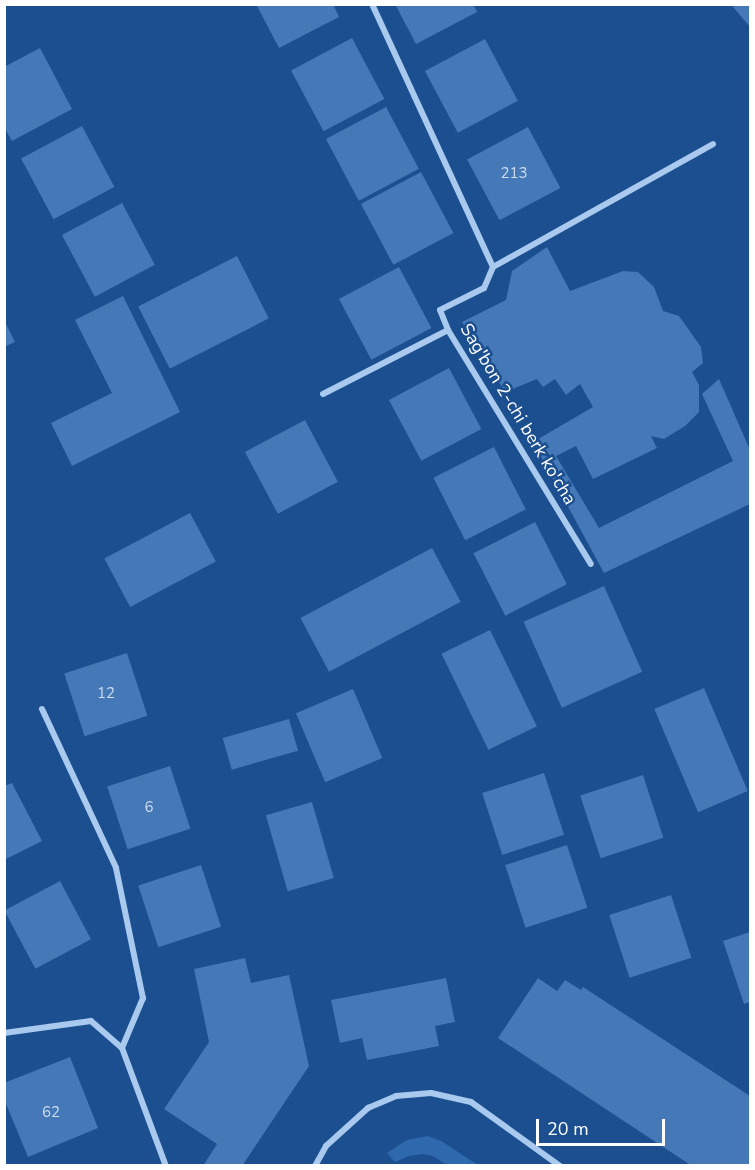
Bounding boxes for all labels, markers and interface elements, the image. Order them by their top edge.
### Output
house number: 213 [501,165,527,183]
street label: Sag'bon 2-chi berk ko'cha [455,319,581,509]
house number: 12 [97,685,115,703]
house number: 6 [145,799,153,817]
house number: 62 [42,1104,60,1122]
scale bar [539,1107,668,1145]
text: 20 m [547,1117,589,1141]

